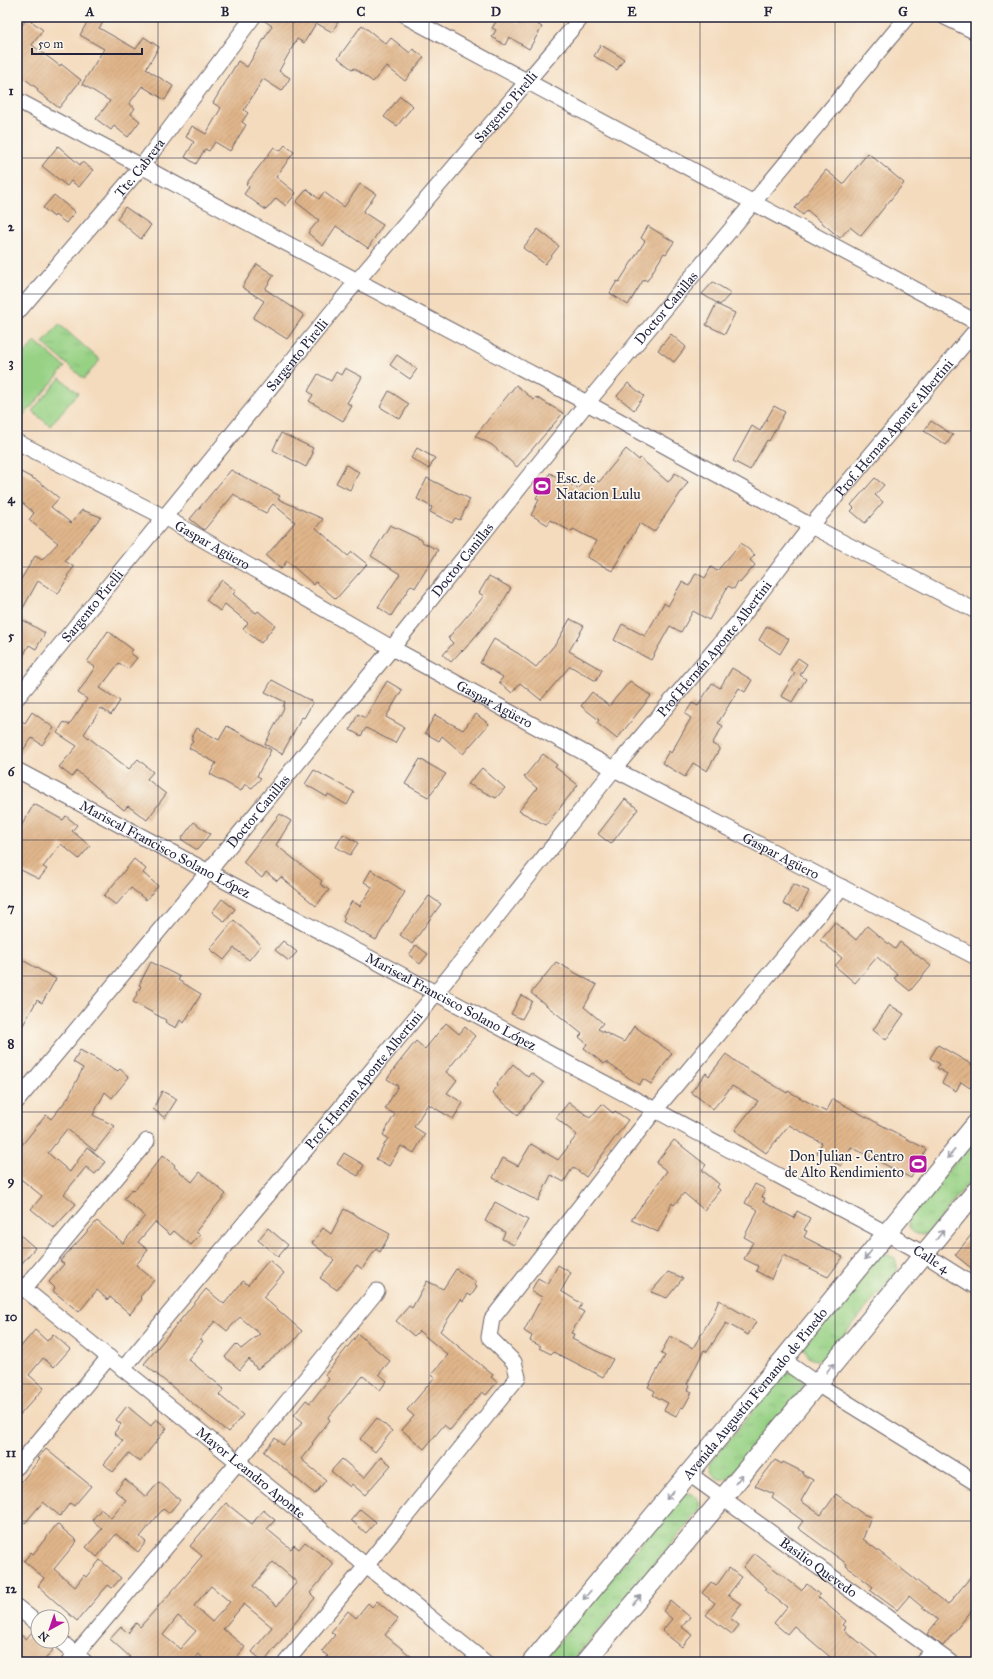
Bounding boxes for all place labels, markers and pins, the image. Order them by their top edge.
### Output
place label: Esc. de Natacion Lulu [556,470,641,503]
sports icon: Esc. de Natacion Lulu [531,475,553,497]
place label: Don Julian - Centro de Alto Rendimiento [785,1148,904,1181]
sports icon: Don Julian - Centro de Alto Rendimiento [907,1153,929,1175]

